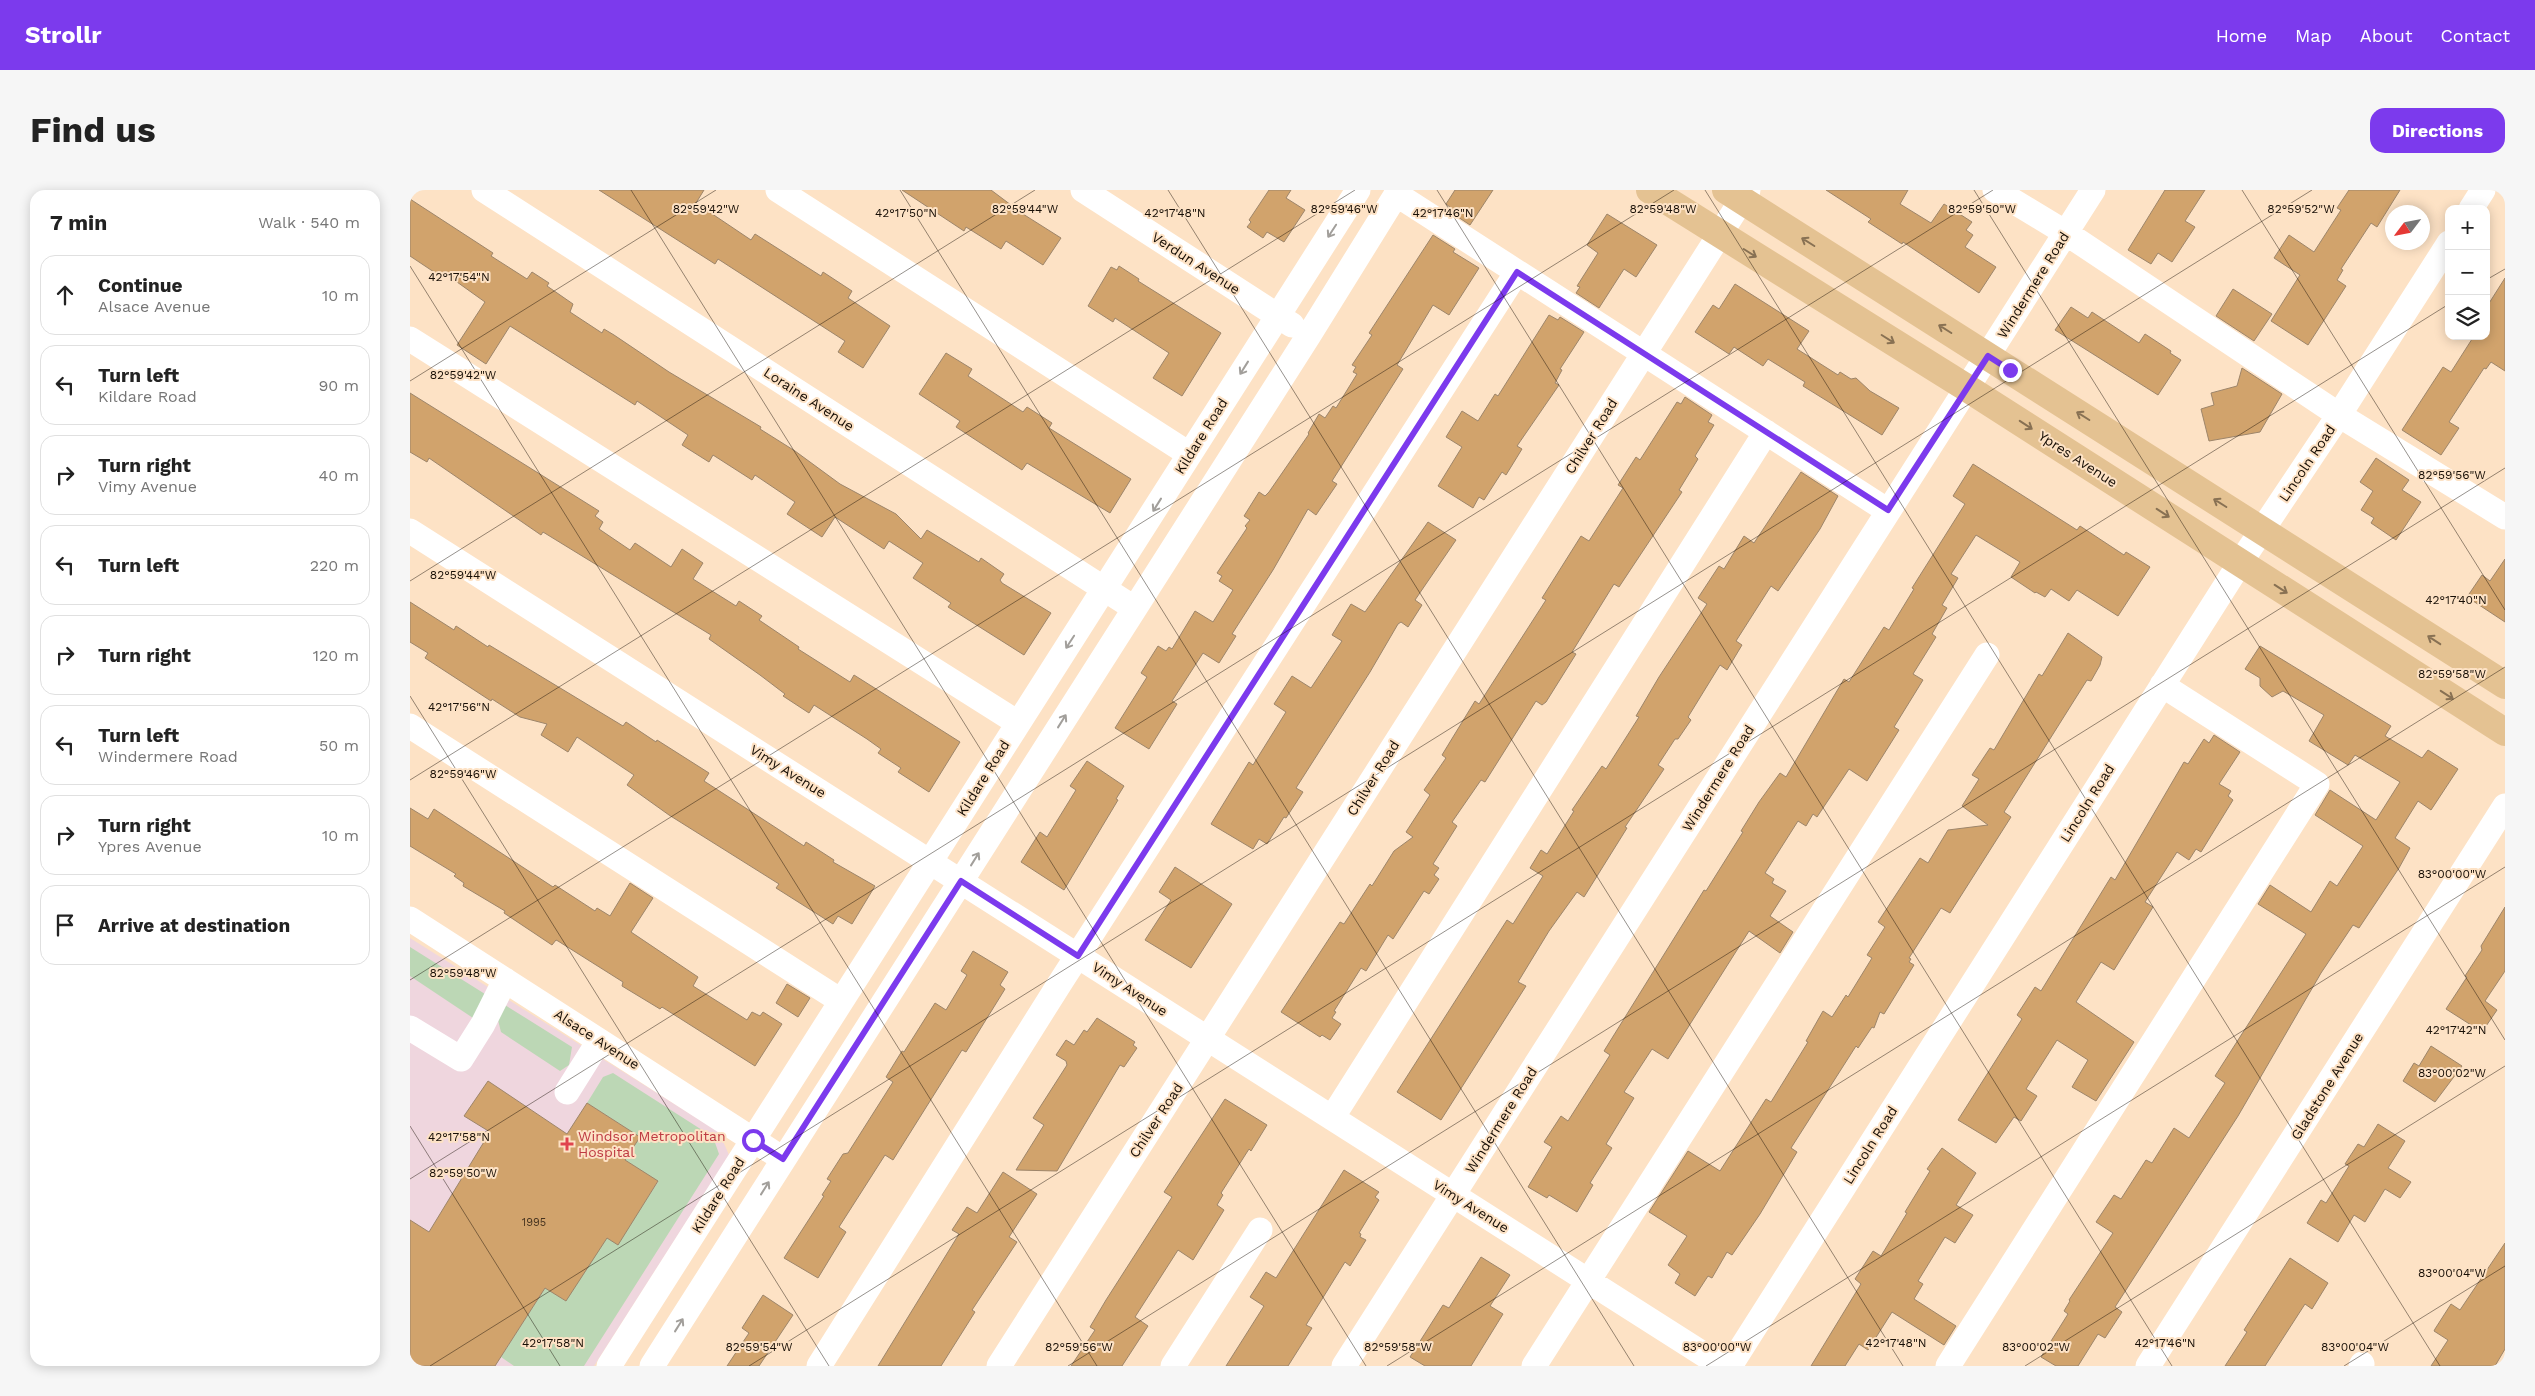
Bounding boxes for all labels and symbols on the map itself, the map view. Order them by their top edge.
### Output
text: 82°59'42"W [673,202,740,216]
text: 82°59'44"W [992,202,1059,216]
text: 82°59'46"W [1310,202,1378,216]
text: 82°59'48"W [1629,202,1697,216]
text: 82°59'50"W [1948,202,2016,216]
text: 82°59'52"W [2267,202,2335,216]
north arrow [2385,205,2430,250]
text: 42°17'50"N [875,206,937,220]
text: 42°17'48"N [1144,206,1206,220]
text: 42°17'46"N [1412,206,1474,220]
one-way arrow [1326,224,1337,238]
street label: Verdun Avenue [1149,229,1243,297]
street label: Windermere Road [1994,229,2072,341]
one-way arrow [1802,237,1816,247]
one-way arrow [1743,249,1757,259]
text: 42°17'54"N [428,270,490,284]
one-way arrow [1939,324,1953,334]
one-way arrow [1881,334,1895,344]
route end [1999,359,2022,382]
one-way arrow [1239,361,1249,375]
street label: Loraine Avenue [761,364,857,434]
text: 82°59'42"W [430,368,497,382]
street label: Kildare Road [1171,395,1231,477]
street label: Chilver Road [1562,395,1620,477]
one-way arrow [2076,411,2090,421]
one-way arrow [2019,420,2033,431]
street label: Lincoln Road [2276,422,2338,504]
street label: Ypres Avenue [2036,428,2120,490]
text: 82°59'56"W [2418,468,2486,482]
one-way arrow [1152,498,1162,512]
one-way arrow [2213,498,2227,508]
one-way arrow [2155,508,2169,518]
text: 82°59'44"W [430,568,497,582]
one-way arrow [2273,584,2287,594]
text: 42°17'40"N [2425,593,2487,607]
one-way arrow [1064,635,1075,649]
one-way arrow [2428,635,2442,645]
text: 82°59'58"W [2418,667,2486,681]
one-way arrow [2440,690,2454,700]
text: 42°17'56"N [428,700,490,714]
one-way arrow [1058,715,1068,729]
street label: Windermere Road [1679,722,1757,834]
street label: Kildare Road [953,737,1013,819]
street label: Chilver Road [1344,737,1402,819]
street label: Vimy Avenue [747,741,829,801]
street label: Lincoln Road [2057,761,2117,845]
text: 82°59'46"W [429,767,497,781]
one-way arrow [971,852,981,866]
text: 83°00'00"W [2418,867,2487,881]
street label: Vimy Avenue [1089,959,1171,1019]
text: 82°59'48"W [429,966,497,980]
street label: Alsace Avenue [551,1005,643,1073]
text: 42°17'42"N [2426,1023,2486,1037]
street label: Gladstone Avenue [2288,1029,2366,1143]
street label: Windermere Road [1462,1064,1540,1176]
text: 83°00'02"W [2418,1066,2487,1080]
street label: Chilver Road [1126,1080,1186,1160]
street label: Lincoln Road [1840,1103,1900,1187]
place label: Windsor Metropolitan Hospital [578,1128,726,1160]
route start [742,1129,765,1152]
text: 42°17'58"N [428,1130,490,1144]
marker: Windsor Metropolitan Hospital [560,1137,574,1151]
street label: Kildare Road [688,1154,748,1236]
text: 82°59'50"W [429,1166,497,1180]
street label: Vimy Avenue [1430,1176,1512,1236]
one-way arrow [761,1181,771,1195]
house number: 1995 [522,1216,546,1229]
text: 83°00'04"W [2418,1266,2486,1280]
one-way arrow [674,1318,684,1332]
text: 42°17'58"N [522,1336,584,1350]
text: 42°17'48"N [1865,1336,1927,1350]
text: 42°17'46"N [2134,1336,2196,1350]
text: 82°59'54"W [725,1340,793,1354]
text: 82°59'56"W [1045,1340,1113,1354]
text: 82°59'58"W [1364,1340,1432,1354]
text: 83°00'00"W [1683,1340,1752,1354]
text: 83°00'02"W [2002,1340,2071,1354]
text: 83°00'04"W [2321,1340,2389,1354]

